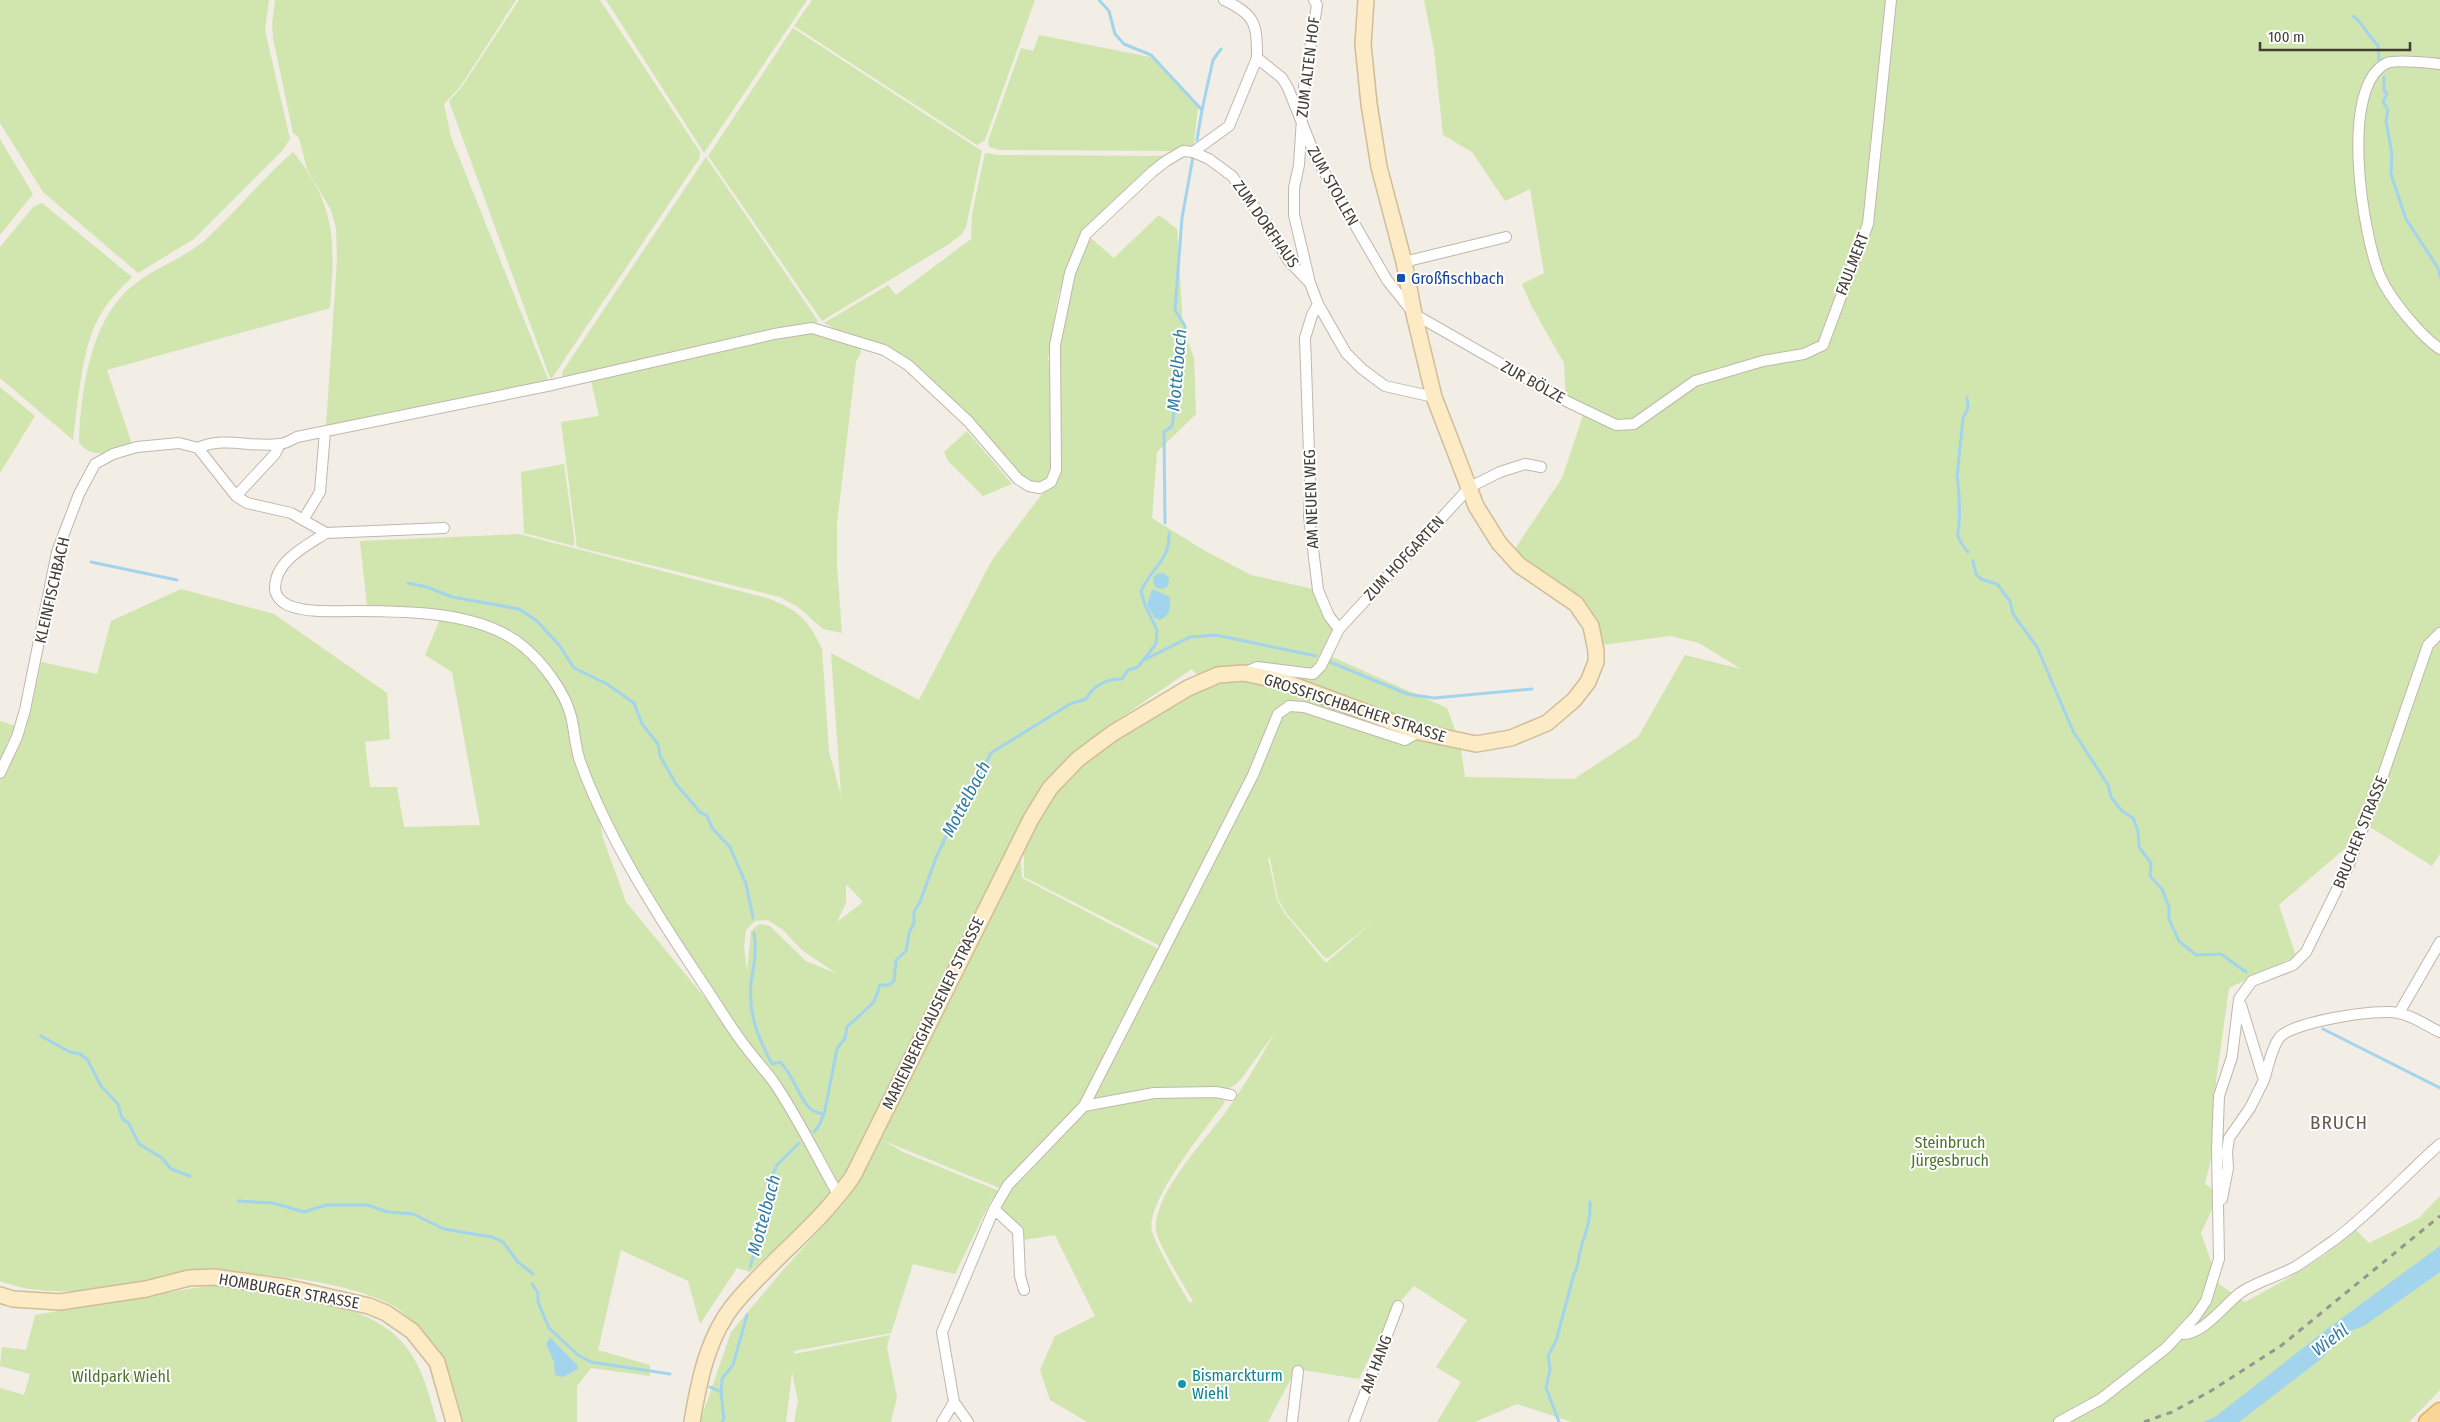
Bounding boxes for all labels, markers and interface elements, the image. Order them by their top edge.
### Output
street label: ZUM ALTEN HOF [1292,16,1324,118]
scale bar [2260,20,2410,52]
text: 100 m [2268,28,2305,46]
street label: ZUM STOLLEN [1303,143,1363,229]
street label: ZUM DORFHAUS [1229,177,1303,271]
street label: FAULMERT [1831,229,1873,298]
place label: Großfischbach [1411,269,1504,288]
marker: Großfischbach [1395,272,1407,284]
water label: Mottelbach [1162,328,1192,412]
street label: ZUR BÖLZE [1498,357,1568,407]
street label: AM NEUEN WEG [1300,449,1322,549]
street label: ZUM HOFGARTEN [1360,512,1448,604]
street label: KLEINFISCHBACH [31,535,73,645]
street label: GROSSFISCHBACHER STRASSE [1261,670,1449,746]
water label: Mottelbach [937,757,995,841]
street label: BRUCHER STRASSE [2329,773,2391,891]
street label: MARIENBERGHAUSENER STRASSE [878,914,988,1112]
district label: BRUCH [2310,1111,2368,1134]
park label: Steinbruch Jürgesbruch [1911,1133,1989,1170]
water label: Mottelbach [743,1172,785,1258]
street label: HOMBURGER STRASSE [217,1269,361,1313]
water label: Wiehl [2307,1319,2353,1361]
street label: AM HANG [1356,1332,1396,1396]
place label: Bismarckturm Wiehl [1192,1366,1283,1403]
park label: Wildpark Wiehl [72,1367,170,1386]
marker: Bismarckturm Wiehl [1176,1378,1188,1390]

